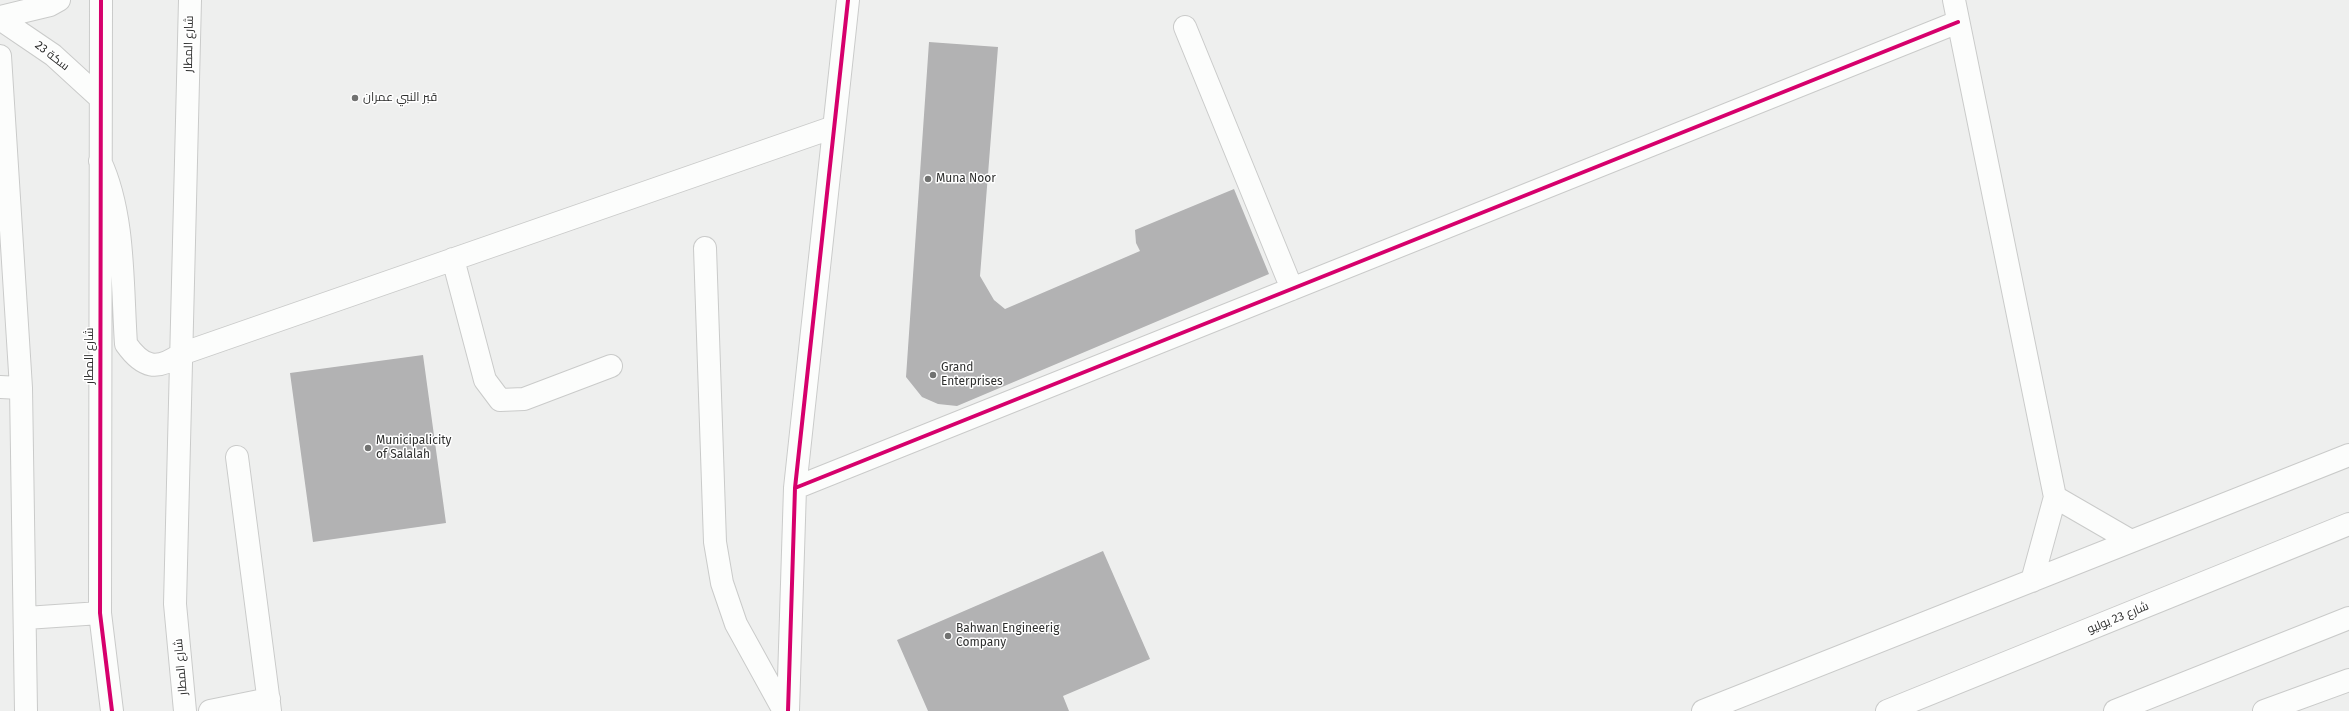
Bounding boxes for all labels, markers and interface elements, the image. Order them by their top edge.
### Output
street label: شارع المطار [181,16,197,72]
street label: 23 سكة [32,38,72,74]
place label: قبر النبي عمران [363,91,437,105]
marker: قبر النبي عمران [350,93,360,103]
place label: Muna Noor [936,172,996,186]
marker: Muna Noor [923,174,933,184]
street label: شارع المطار [83,328,97,384]
place label: Grand Enterprises [941,361,1003,389]
marker: Grand Enterprises [928,370,938,380]
place label: Municipalicity of Salalah [376,434,451,462]
marker: Municipalicity of Salalah [363,443,373,453]
street label: شارع 23 يوليو [2085,599,2151,637]
place label: Bahwan Engineerig Company [956,622,1059,650]
marker: Bahwan Engineerig Company [943,631,953,641]
street label: شارع المطار [171,638,191,696]

